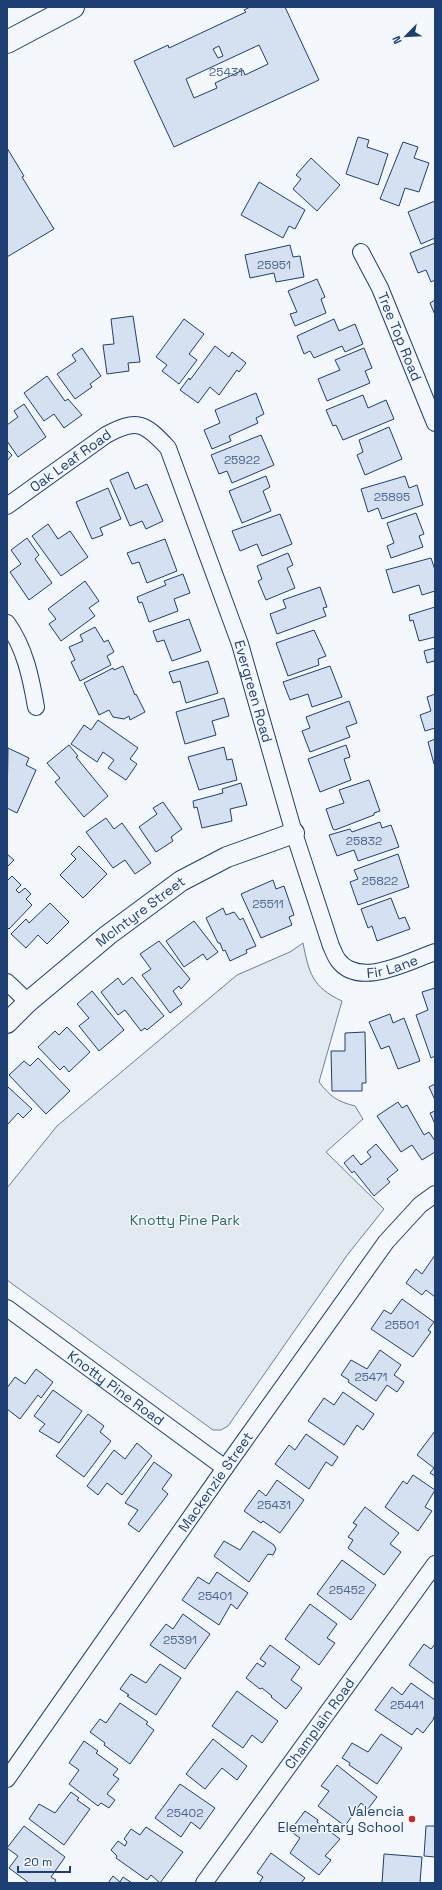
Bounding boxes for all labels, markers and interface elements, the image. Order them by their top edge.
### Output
north arrow [386,16,426,56]
text: N [389,34,405,46]
house number: 25431 [209,64,243,80]
house number: 25951 [257,257,291,273]
street label: Tree Top Road [374,289,426,384]
street label: Oak Leaf Road [26,425,115,496]
house number: 25922 [224,452,260,468]
house number: 25895 [374,489,410,505]
street label: Evergreen Road [230,638,277,745]
house number: 25832 [346,833,382,849]
street label: McIntyre Street [92,872,189,951]
house number: 25822 [362,873,398,889]
house number: 25511 [252,896,284,912]
street label: Fir Lane [366,951,421,982]
park label: Knotty Pine Park [130,1211,241,1229]
house number: 25501 [385,1317,419,1333]
street label: Knotty Pine Road [64,1346,168,1429]
house number: 25471 [354,1369,388,1385]
street label: Mackenzie Street [174,1428,257,1535]
house number: 25431 [257,1497,291,1513]
house number: 25452 [329,1582,365,1598]
house number: 25401 [198,1588,232,1604]
house number: 25391 [163,1632,197,1648]
street label: Champlain Road [280,1674,359,1773]
house number: 25441 [390,1697,424,1713]
place label: Valencia Elementary School [278,1802,404,1836]
house number: 25402 [167,1805,203,1821]
marker: Valencia Elementary School [407,1814,417,1824]
scale bar [18,1848,70,1874]
text: 20 m [24,1854,52,1870]

